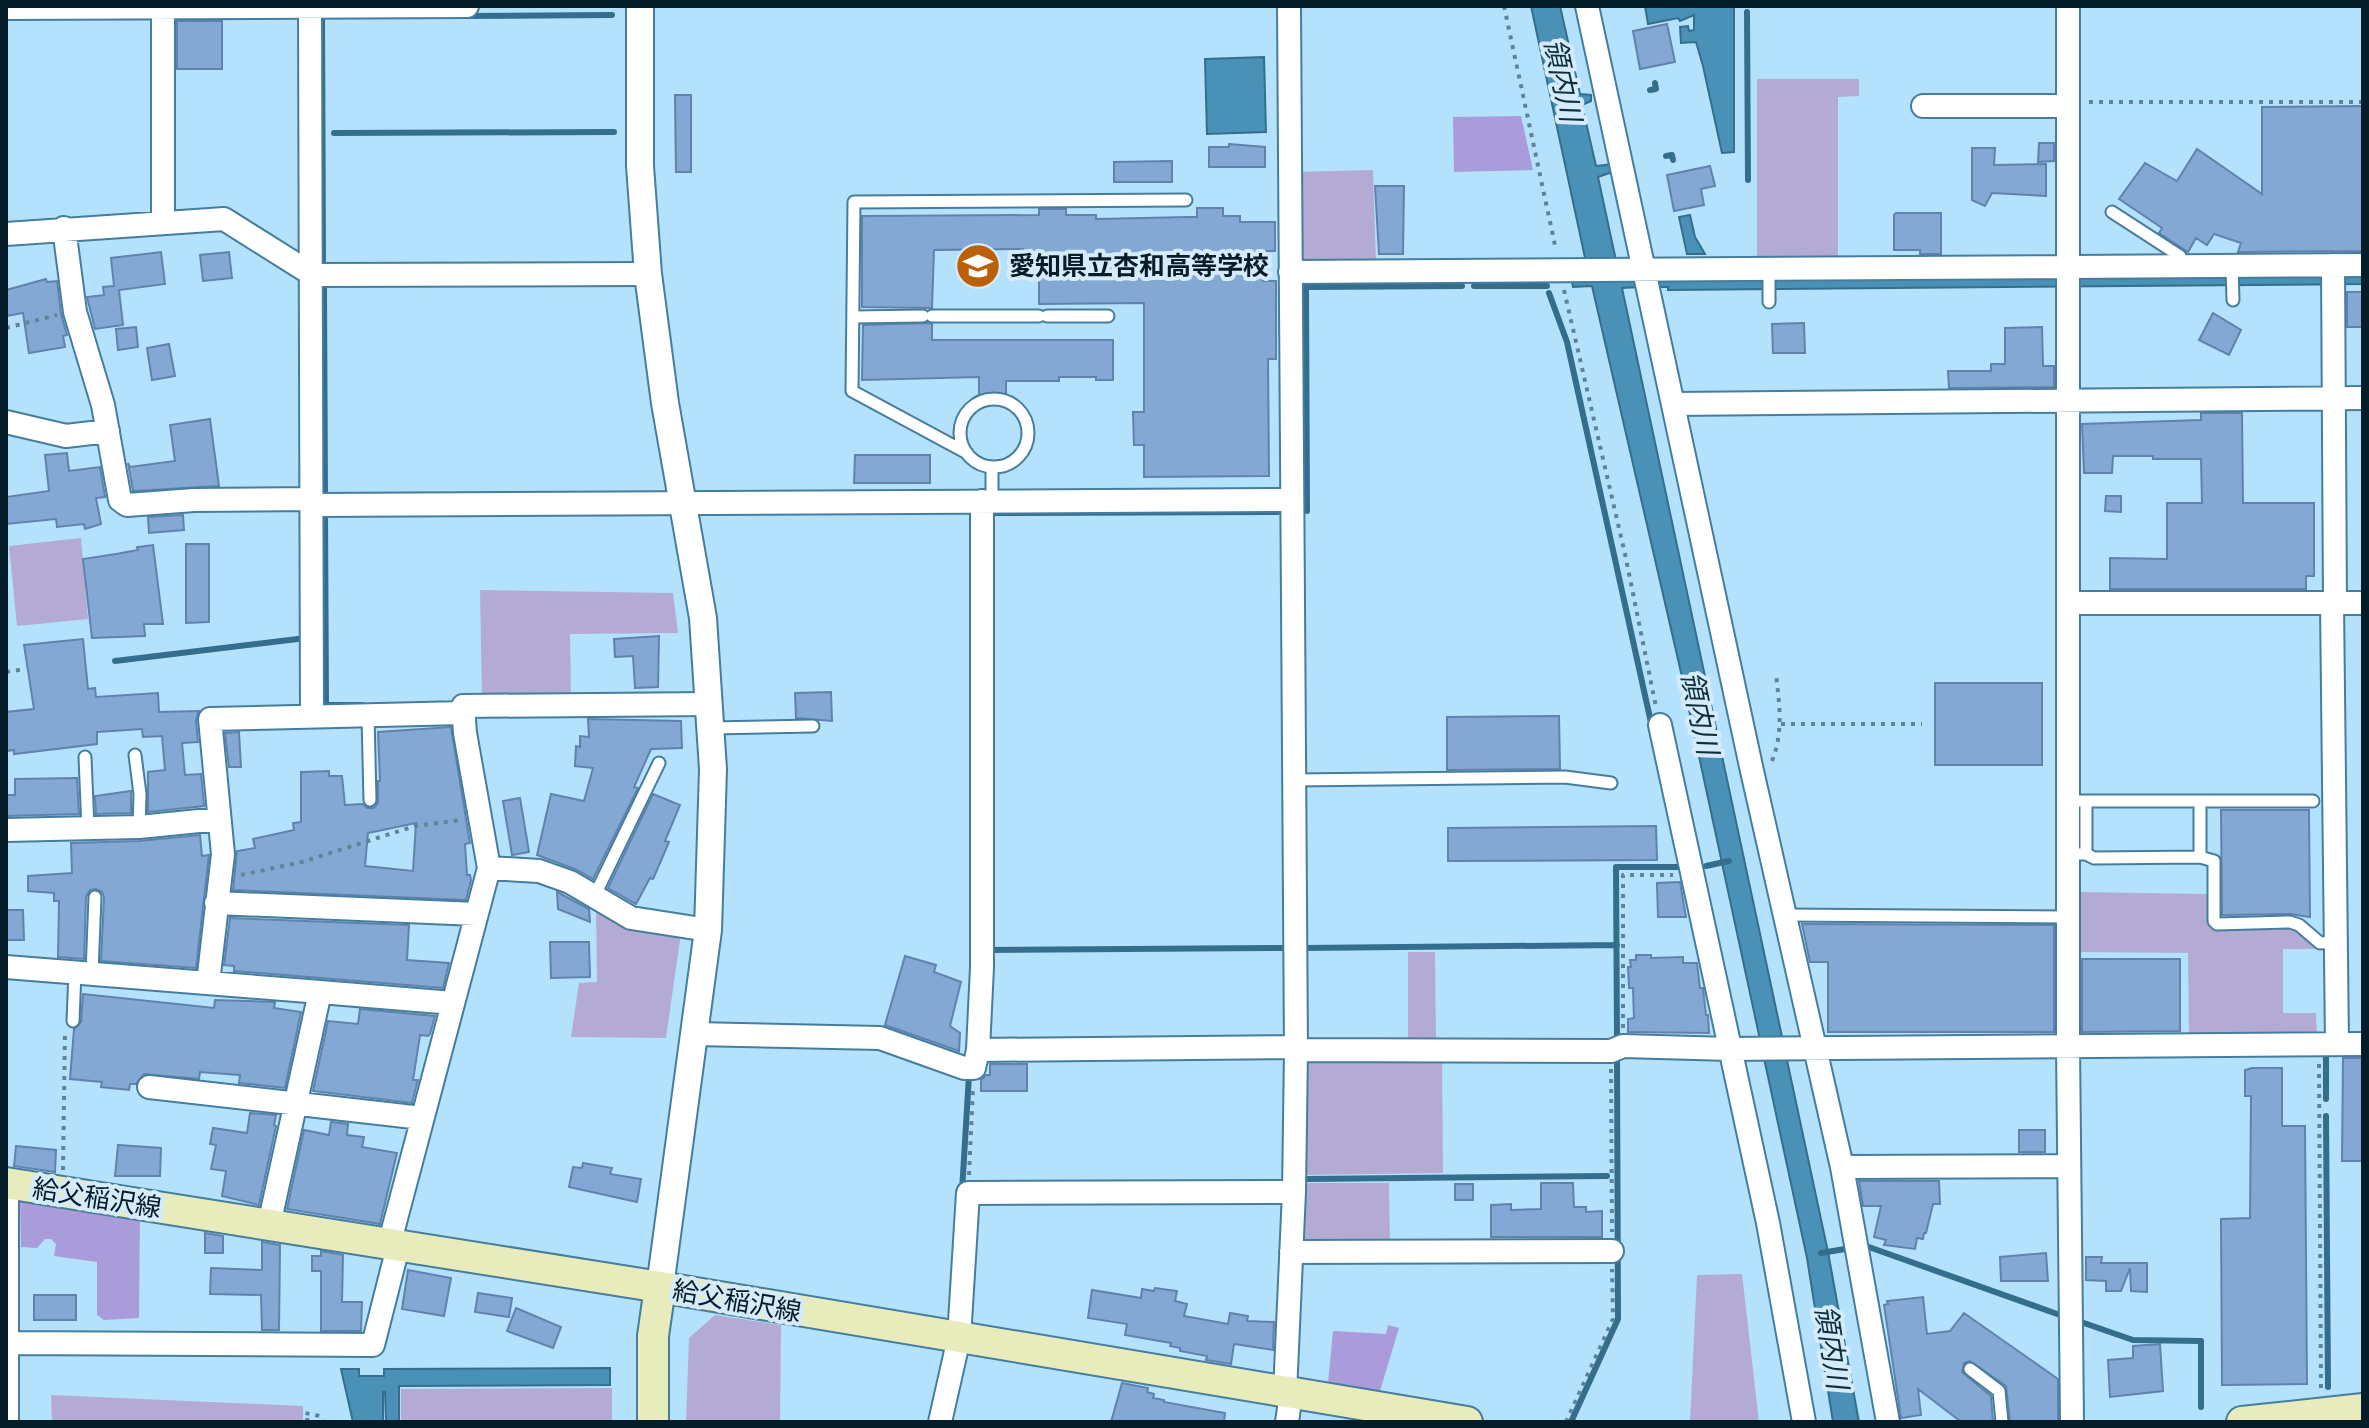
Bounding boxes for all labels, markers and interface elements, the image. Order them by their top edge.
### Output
water label: 領内川 [1538,35,1589,128]
school or university icon: 愛知県立杏和高等学校 [954,242,1002,290]
place label: 愛知県立杏和高等学校 [1009,250,1269,282]
water label: 領内川 [1675,668,1726,761]
street label: 給父稲沢線 [30,1172,164,1224]
street label: 給父稲沢線 [670,1274,804,1328]
water label: 領内川 [1809,1303,1856,1394]

